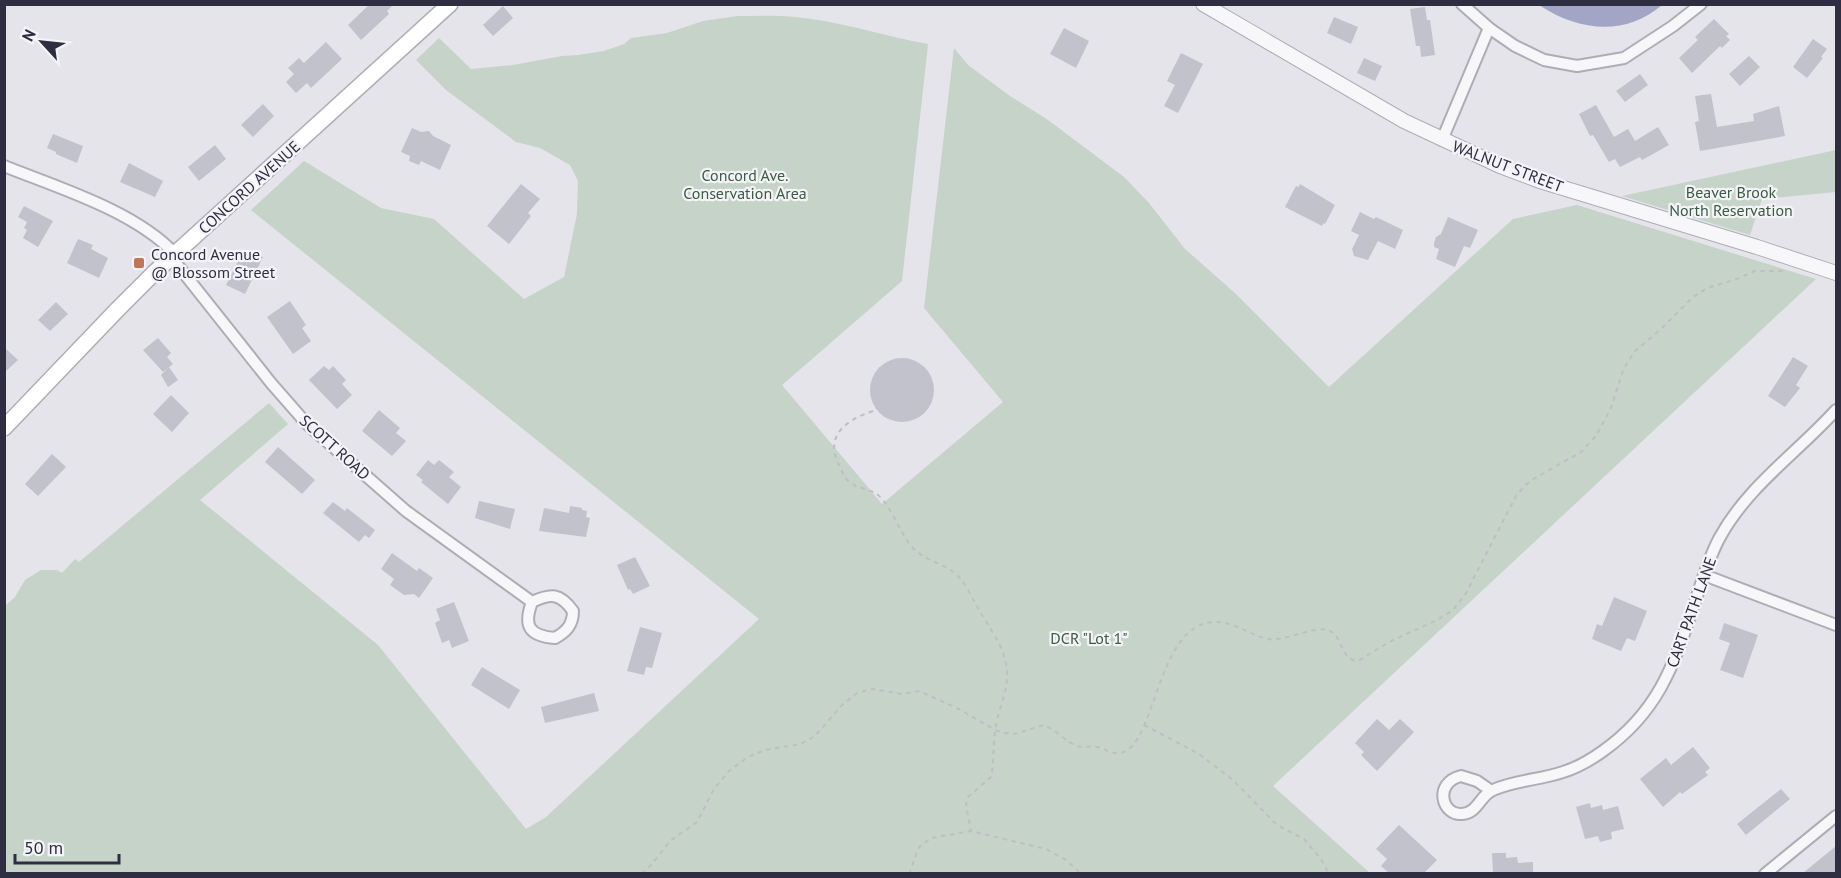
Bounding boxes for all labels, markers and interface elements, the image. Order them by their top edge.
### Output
north arrow [12,12,72,72]
text: N [17,26,40,44]
street label: CONCORD AVENUE [194,136,304,238]
street label: WALNUT STREET [1450,136,1566,196]
park label: Concord Ave. Conservation Area [683,165,807,203]
park label: Beaver Brook North Reservation [1669,182,1793,220]
place label: Concord Avenue @ Blossom Street [151,244,276,282]
marker: Concord Avenue @ Blossom Street [132,256,146,270]
street label: SCOTT ROAD [296,410,374,484]
street label: CART PATH LANE [1662,554,1720,670]
park label: DCR "Lot 1" [1050,628,1128,648]
scale bar [15,827,118,865]
text: 50 m [24,836,63,859]

